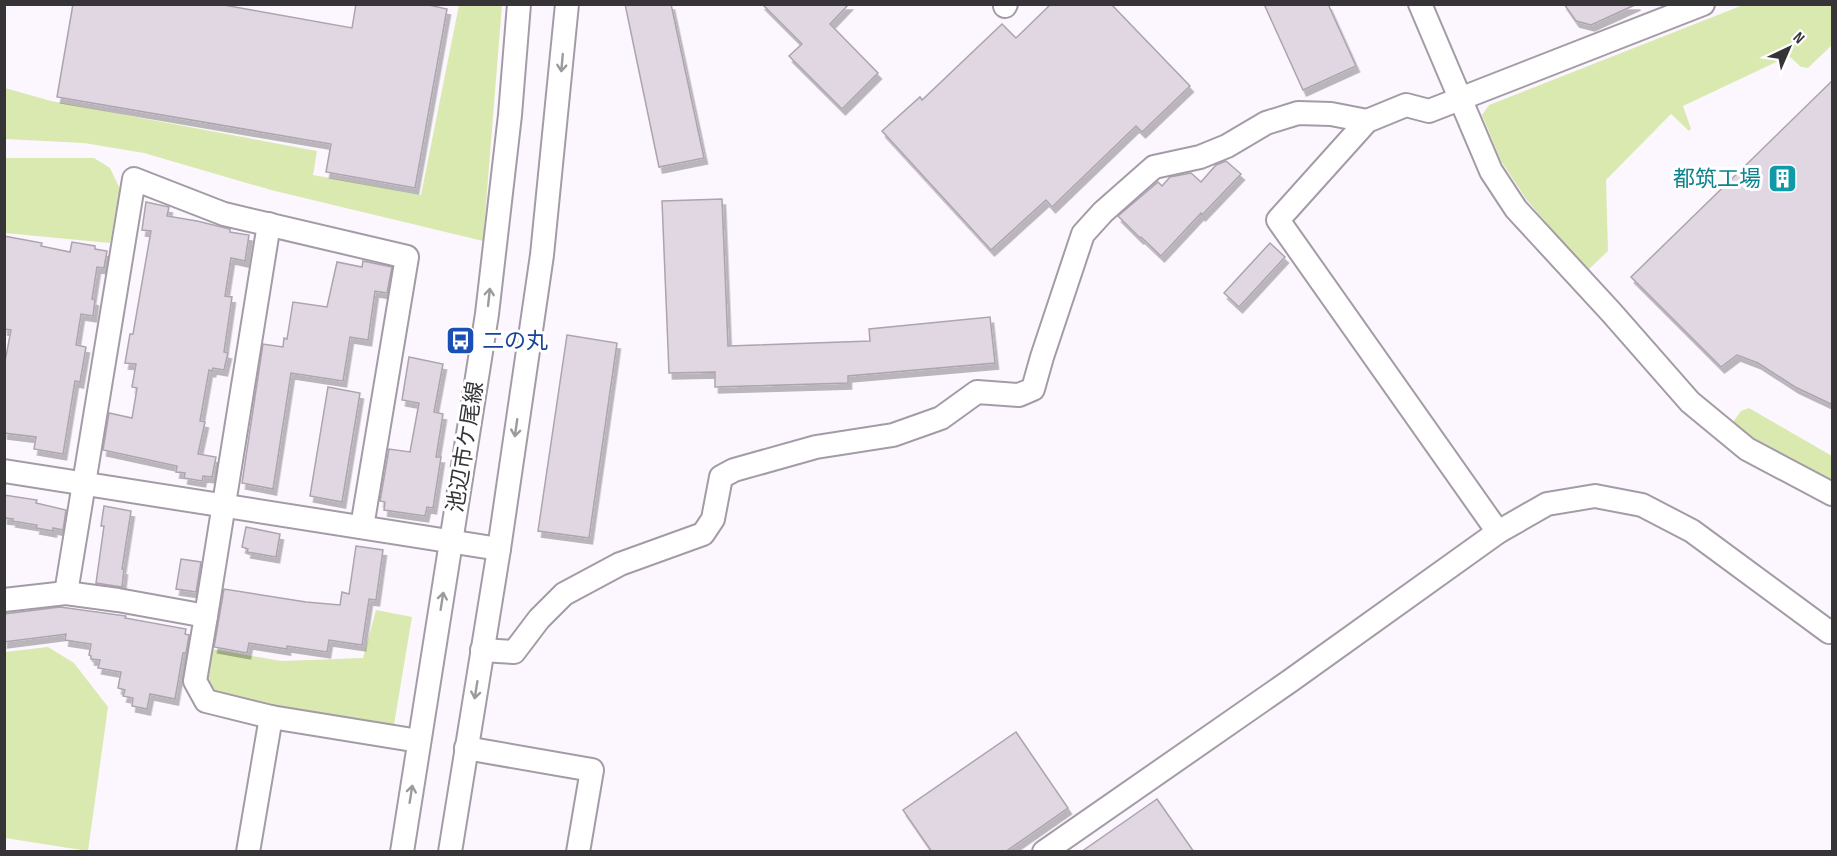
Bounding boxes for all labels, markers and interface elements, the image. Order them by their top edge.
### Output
north arrow [1759,18,1819,78]
text: N [1789,28,1808,48]
one-way arrow [556,52,567,72]
building icon: 都筑工場 [1766,163,1798,195]
place label: 都筑工場 [1673,166,1761,193]
one-way arrow [484,287,495,307]
bus stop icon: 二の丸 [445,325,477,357]
place label: 二の丸 [482,328,548,355]
street label: 池辺市ケ尾線 [442,380,490,514]
one-way arrow [511,417,522,437]
one-way arrow [436,592,447,612]
one-way arrow [470,679,481,699]
one-way arrow [406,784,417,804]

